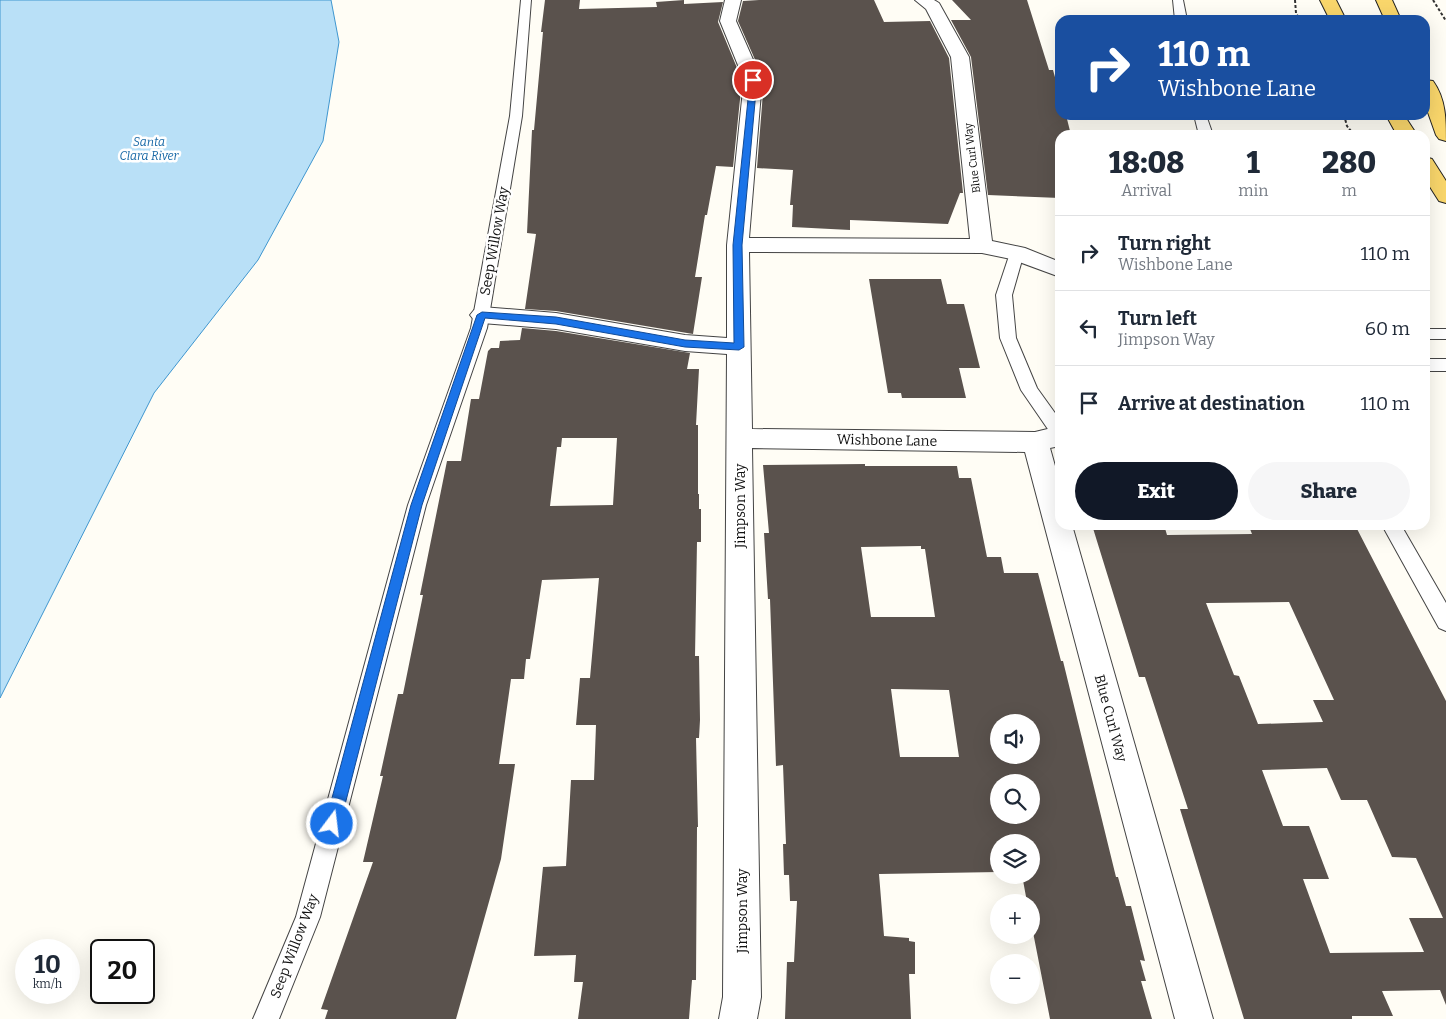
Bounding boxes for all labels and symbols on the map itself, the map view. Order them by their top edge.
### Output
pin [732,59,774,101]
street label: Blue Curl Way [962,122,983,194]
water label: Santa Clara River [120,135,180,163]
street label: Seep Willow Way [477,185,513,297]
street label: Wishbone Lane [837,431,937,450]
street label: Jimpson Way [732,463,749,549]
street label: Blue Curl Way [1091,673,1131,764]
position arrow [305,797,357,849]
street label: Jimpson Way [734,868,751,954]
street label: Seep Willow Way [267,891,322,1001]
speed limit sign: 20 [90,939,155,1004]

